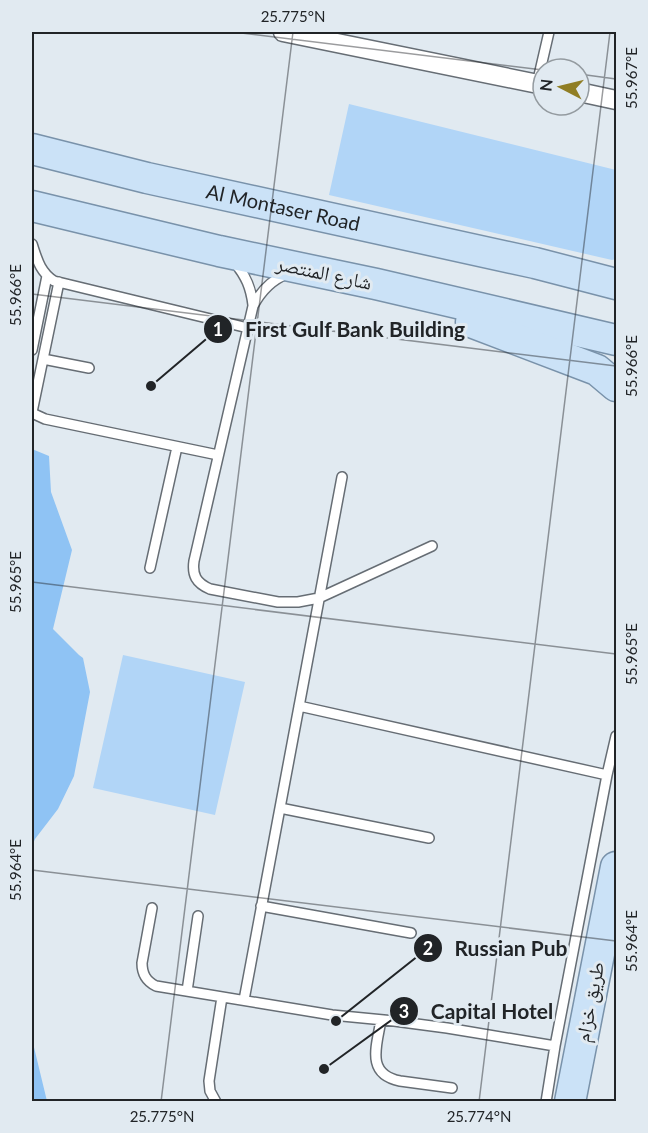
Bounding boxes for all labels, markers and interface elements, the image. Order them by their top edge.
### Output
text: 25.775°N [261,7,325,25]
text: 55.967°E [622,47,640,109]
north arrow [531,57,591,117]
text: N [535,78,556,92]
street label: Al Montaser Road [204,178,363,235]
street label: شارع المنتصر [273,250,374,296]
text: 55.966°E [6,264,24,326]
callout: First Gulf Bank Building [203,310,477,349]
text: First Gulf Bank Building [245,316,465,341]
text: 1 [213,318,223,340]
text: 55.966°E [622,335,640,397]
text: 55.965°E [6,551,24,613]
text: 55.965°E [622,623,640,685]
text: 55.964°E [6,839,24,901]
text: 55.964°E [622,910,640,972]
callout: Russian Pub [413,929,580,968]
text: Russian Pub [454,935,568,960]
text: 2 [423,937,433,959]
street label: طريق خزام [569,960,612,1045]
callout: Capital Hotel [389,992,565,1031]
text: Capital Hotel [431,998,553,1023]
text: 3 [399,1000,409,1022]
text: 25.775°N [130,1107,194,1125]
text: 25.774°N [447,1107,511,1125]

